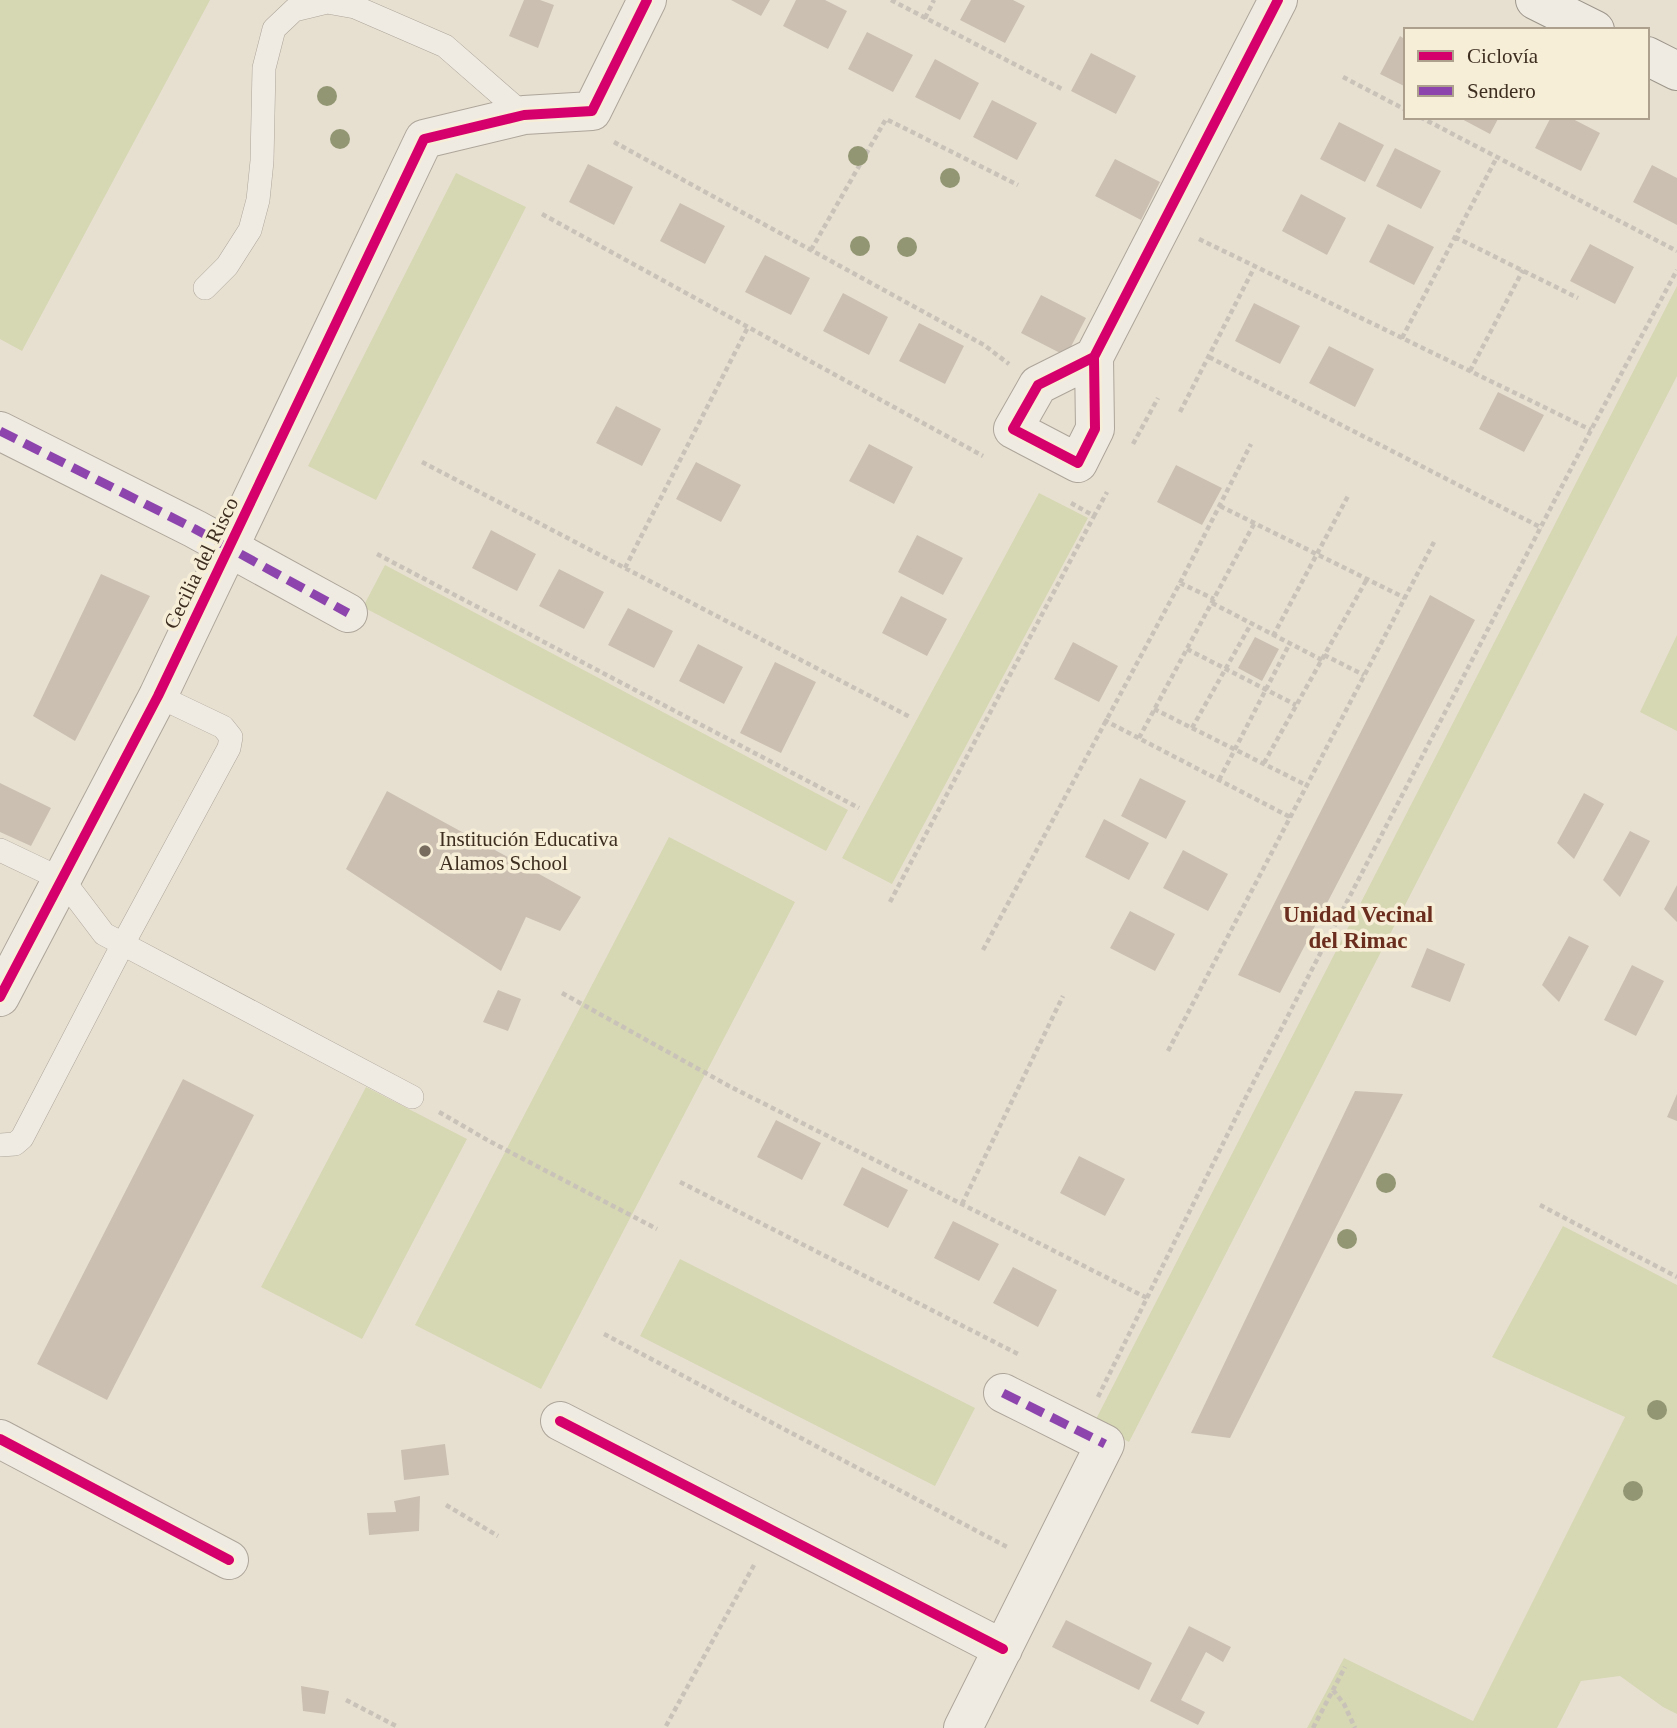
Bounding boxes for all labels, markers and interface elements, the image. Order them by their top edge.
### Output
legend [1404,28,1649,119]
text: Ciclovía [1467,44,1539,68]
text: Sendero [1467,79,1536,103]
street label: Cecilia del Risco [159,493,243,633]
place label: Institución Educativa Alamos School [439,827,619,875]
marker: Institución Educativa Alamos School [417,843,433,859]
district label: Unidad Vecinal del Rimac [1283,902,1433,953]

